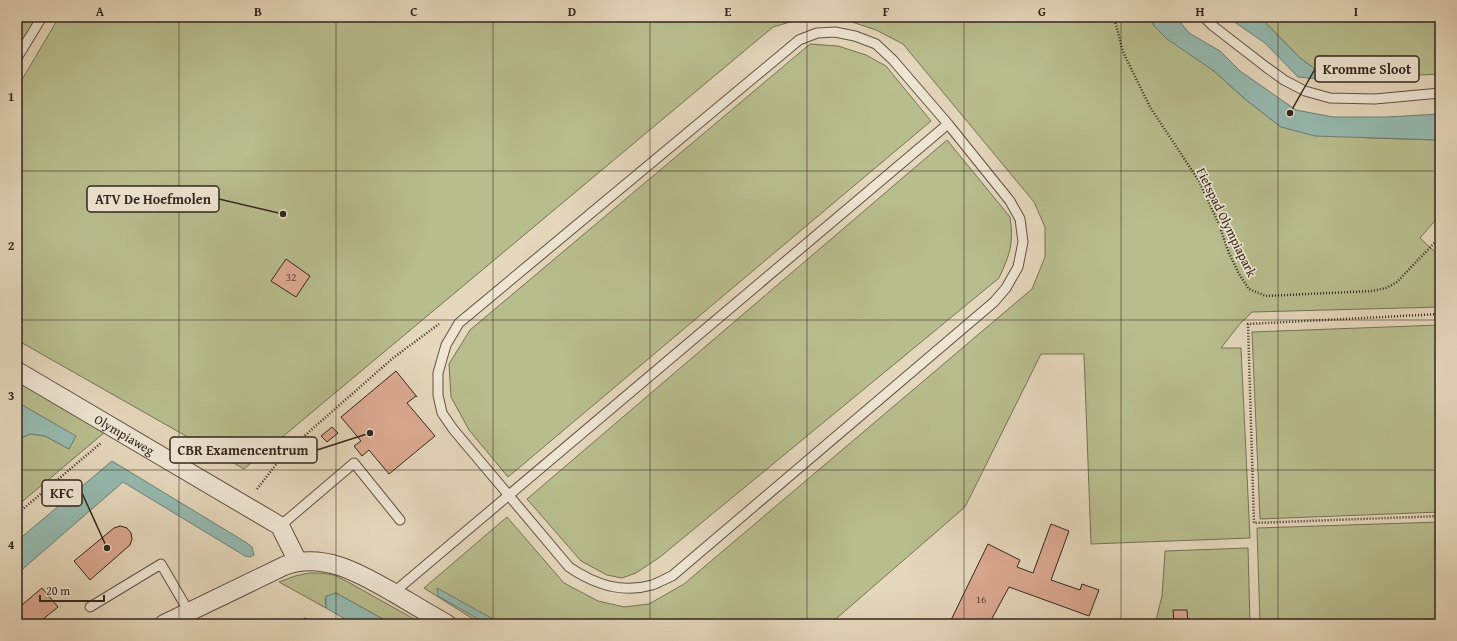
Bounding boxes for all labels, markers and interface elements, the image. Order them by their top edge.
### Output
text: A [96,2,105,21]
text: B [254,2,262,21]
text: C [410,2,418,21]
text: D [568,2,576,21]
text: E [725,2,732,21]
text: F [883,2,890,21]
text: G [1038,2,1046,21]
text: H [1195,2,1205,21]
text: I [1354,2,1358,21]
callout: Kromme Sloot [1315,56,1419,82]
text: Kromme Sloot [1323,59,1412,79]
text: 1 [8,87,14,106]
street label: Fietspad Olympiapark [1192,164,1261,280]
callout: ATV De Hoefmolen [87,186,219,212]
text: ATV De Hoefmolen [95,189,212,209]
text: 2 [8,236,15,255]
house number: 32 [286,269,296,285]
text: 3 [8,386,14,405]
street label: Olympiaweg [91,410,159,460]
callout: CBR Examencentrum [170,437,317,463]
text: CBR Examencentrum [178,440,308,460]
callout: KFC [42,480,82,506]
text: KFC [50,483,74,503]
text: 4 [8,535,15,554]
scale bar [40,577,104,603]
text: 20 m [46,582,70,599]
house number: 16 [976,591,986,607]

